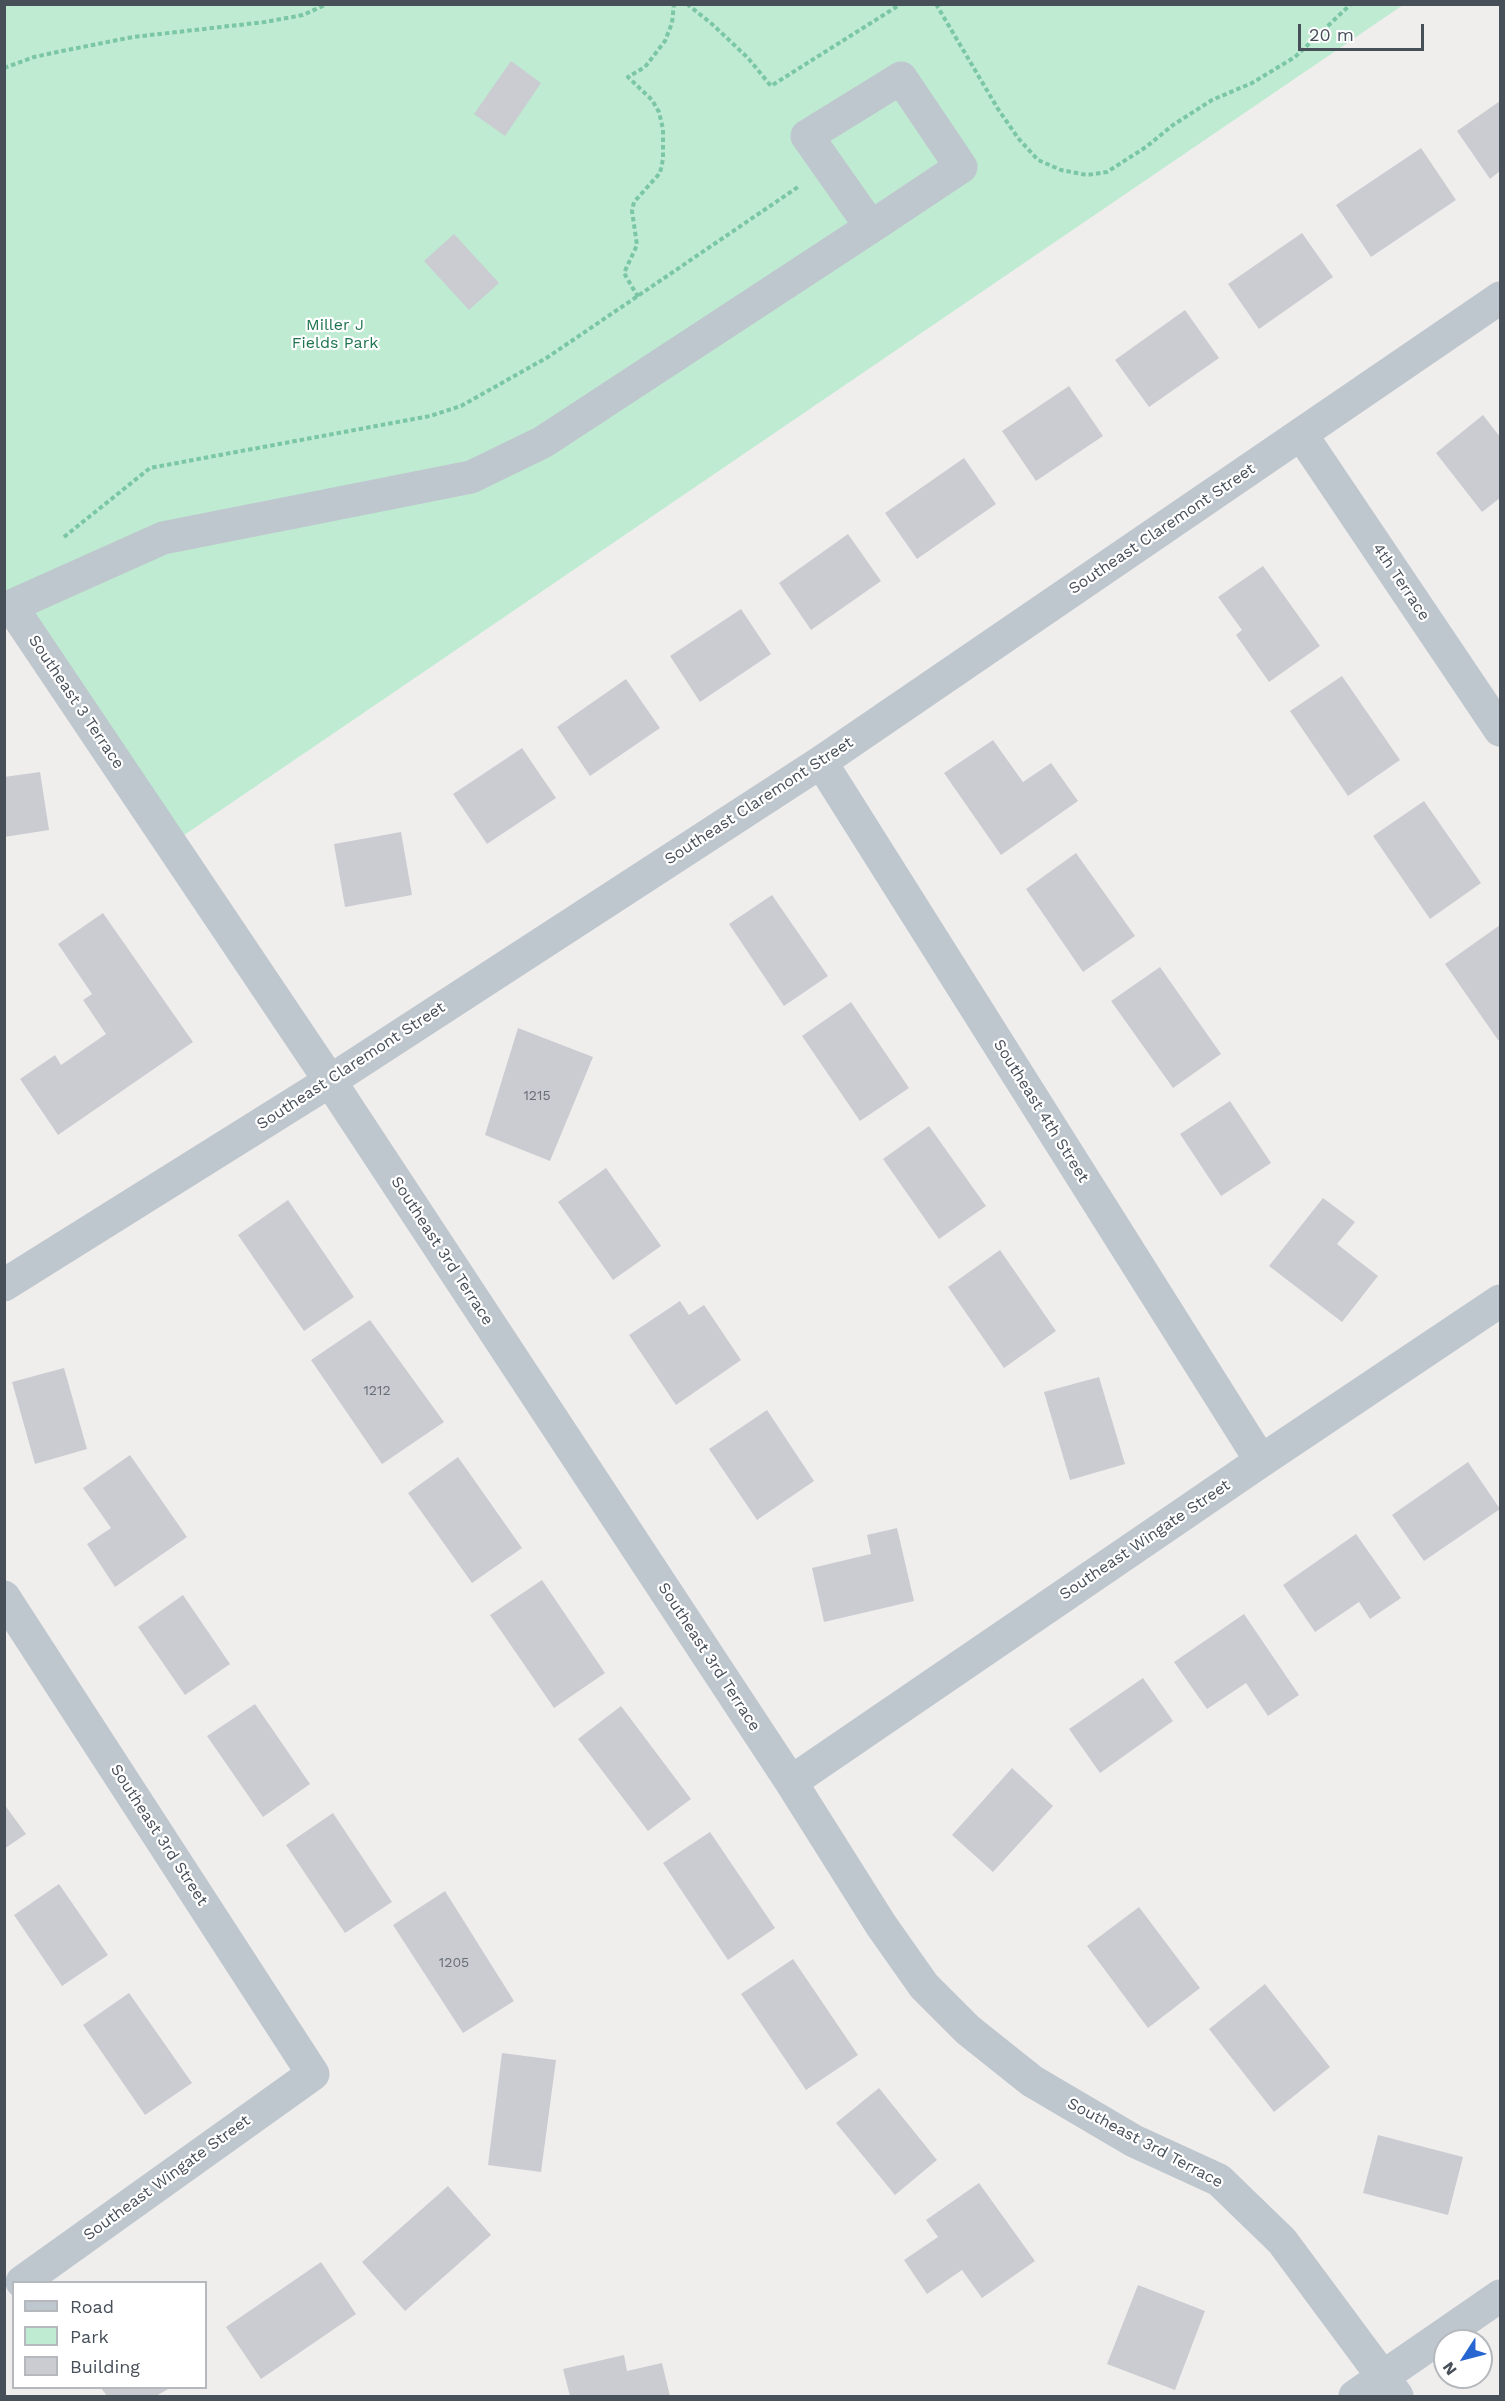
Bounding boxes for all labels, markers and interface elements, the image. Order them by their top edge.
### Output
scale bar [1301,12,1427,50]
text: 20 m [1309,24,1354,45]
park label: Miller J Fields Park [292,315,378,353]
street label: Southeast Claremont Street [1065,459,1259,599]
street label: 4th Terrace [1368,540,1434,624]
street label: Southeast 3 Terrace [24,631,128,773]
street label: Southeast Claremont Street [661,733,857,869]
street label: Southeast Claremont Street [253,998,449,1134]
street label: Southeast 4th Street [989,1036,1093,1186]
house number: 1215 [523,1088,551,1104]
street label: Southeast 3rd Terrace [387,1173,497,1329]
house number: 1212 [363,1383,391,1399]
street label: Southeast Wingate Street [1056,1476,1234,1604]
street label: Southeast 3rd Terrace [654,1579,764,1735]
street label: Southeast 3rd Street [106,1761,212,1909]
house number: 1205 [439,1955,469,1971]
street label: Southeast 3rd Terrace [1064,2094,1226,2192]
street label: Southeast Wingate Street [80,2111,254,2245]
legend [12,2281,207,2389]
text: Road [70,2296,114,2317]
text: Park [70,2326,109,2347]
north arrow [1433,2329,1493,2389]
text: Building [70,2356,140,2377]
text: N [1438,2358,1461,2379]

